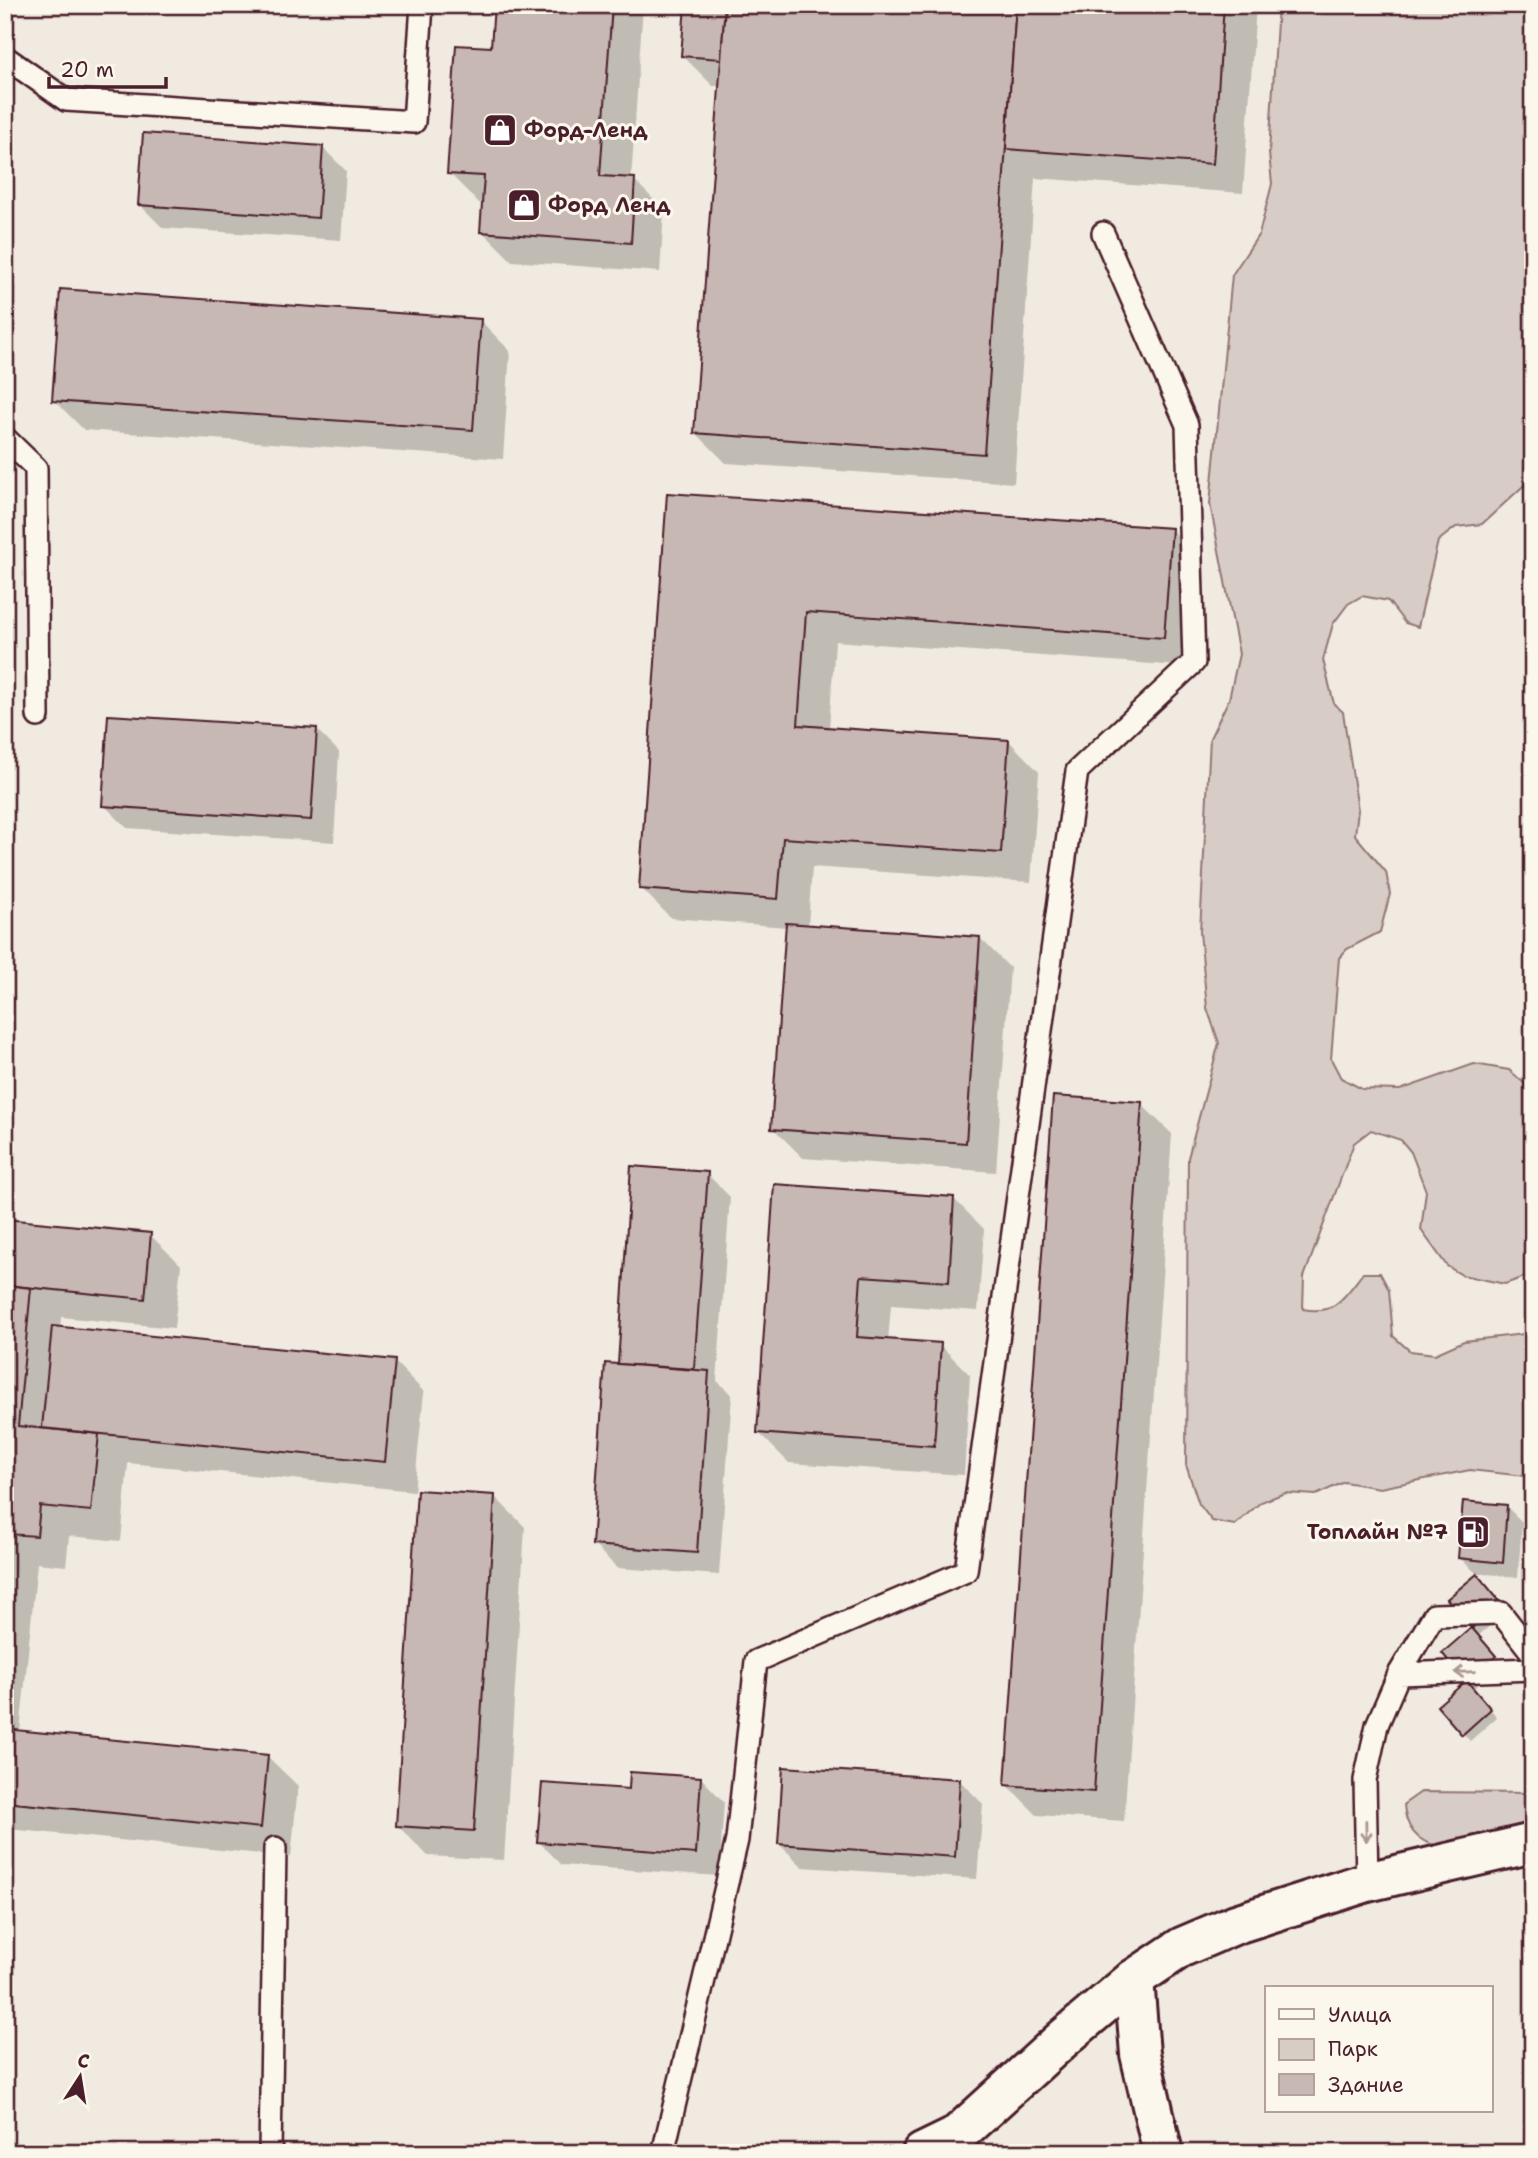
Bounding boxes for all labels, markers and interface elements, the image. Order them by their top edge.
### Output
scale bar [49,46,166,90]
text: 20 m [60,56,114,84]
shop icon: Форд-Ленд [481,111,519,149]
place label: Форд-Ленд [524,116,648,144]
shop icon: Форд Ленд [505,186,543,224]
place label: Форд Ленд [548,191,671,219]
fuel station icon: Топлайн №7 [1454,1513,1492,1551]
place label: Топлайн №7 [1307,1518,1448,1546]
one-way arrow [1453,1665,1476,1678]
one-way arrow [1359,1819,1373,1842]
legend [1265,1986,1492,2112]
text: Улица [1328,2001,1391,2029]
text: Парк [1328,2035,1378,2063]
north arrow [46,2042,116,2112]
text: С [75,2047,92,2074]
text: Здание [1328,2071,1404,2099]

